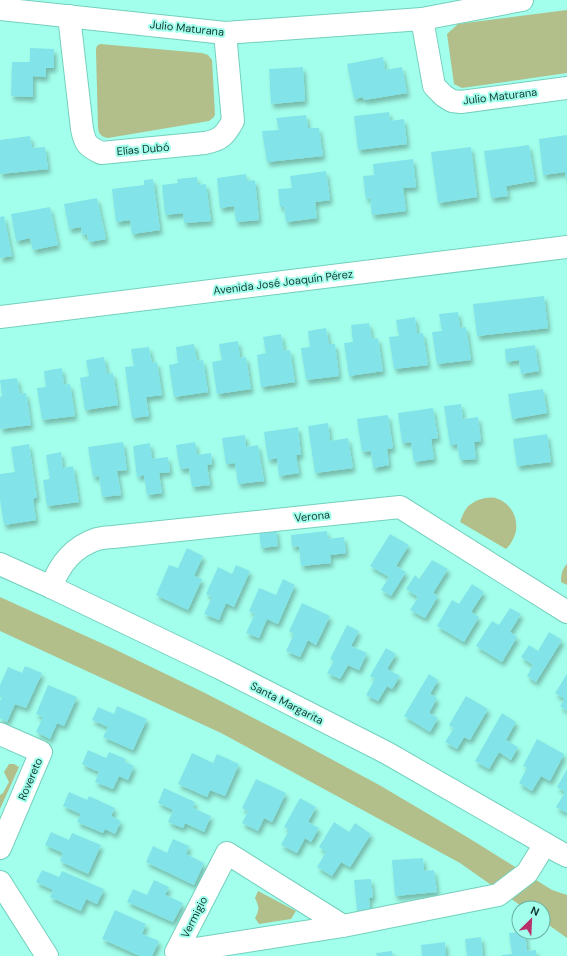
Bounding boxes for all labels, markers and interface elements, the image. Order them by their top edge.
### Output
street label: Julio Maturana [149,17,225,39]
street label: Julio Maturana [462,85,538,107]
street label: Elías Dubó [116,140,170,158]
street label: Avenida José Joaquín Pérez [212,266,354,298]
street label: Verona [294,507,330,525]
street label: Santa Margarita [248,679,326,727]
street label: Rovereto [15,756,45,802]
street label: Vermigio [178,894,210,940]
north arrow [511,900,551,940]
text: N [529,903,542,919]

